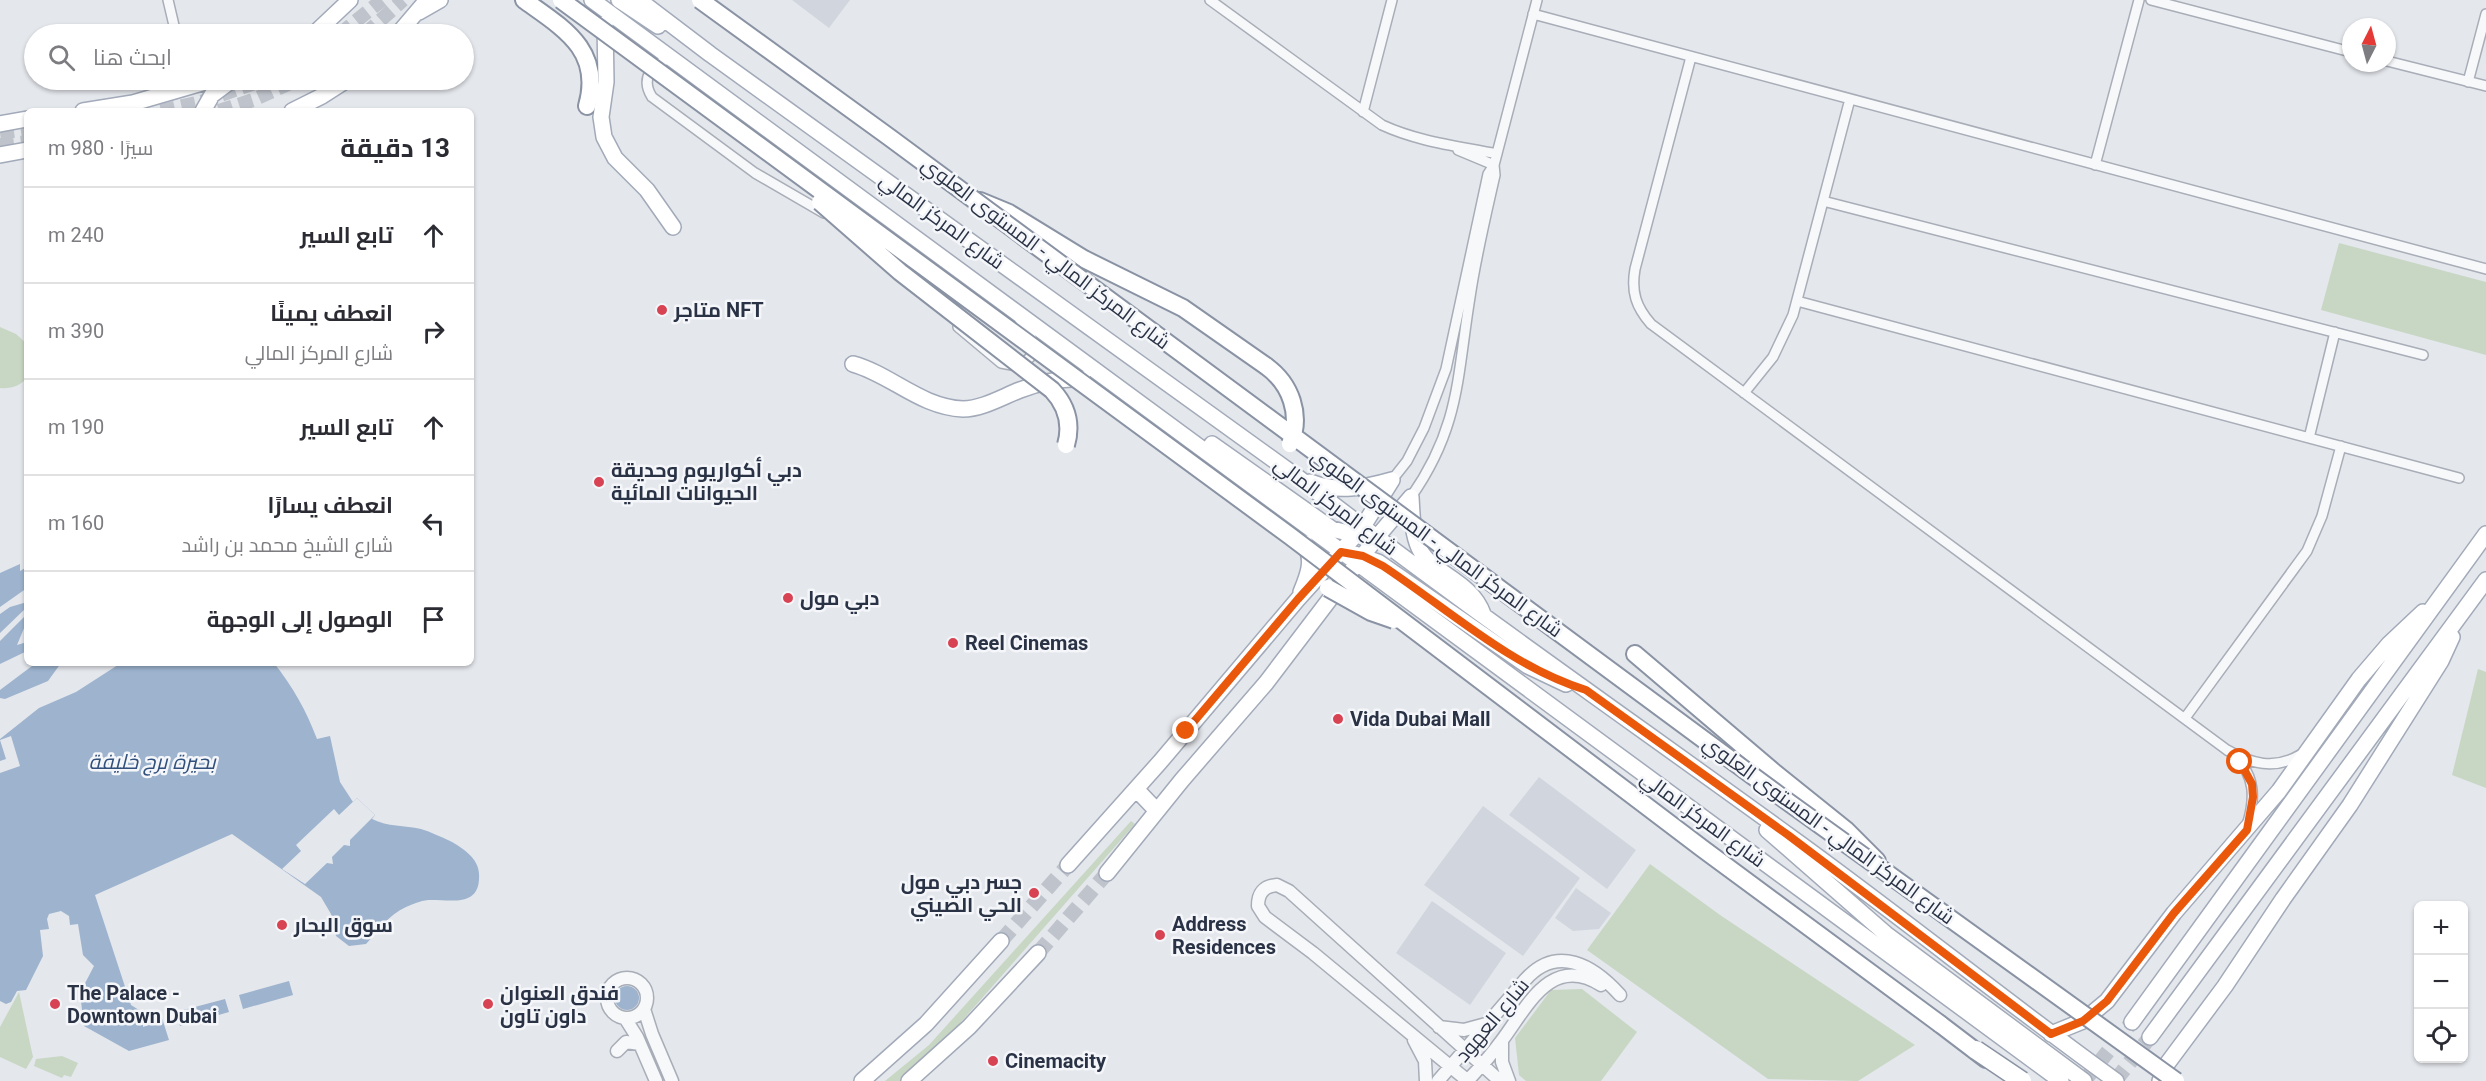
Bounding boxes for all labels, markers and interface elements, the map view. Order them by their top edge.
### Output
north arrow [2342,18,2396,72]
search box [24,24,474,90]
icon: search [45,41,78,74]
text: ابحث هنا [93,45,172,70]
text: 13 دقيقة [340,133,450,163]
text: سيرًا · 980 m [48,136,153,160]
street label: شارع المركز المالي - المستوى العلوي [915,152,1175,357]
street label: شارع المركز المالي [873,168,1009,278]
icon: ahead [417,219,450,252]
text: 240 m [48,223,104,247]
text: تابع السير [300,223,393,248]
place label: متاجر NFT [673,298,764,322]
text: انعطف يمينًا [270,301,393,326]
marker: متاجر NFT [655,303,669,317]
icon: right [417,315,450,348]
text: 390 m [48,319,104,343]
text: شارع المركز المالي [245,341,393,365]
icon: ahead [417,411,450,444]
text: 190 m [48,415,104,439]
text: تابع السير [300,415,393,440]
street label: شارع المركز المالي - المستوى العلوي [1304,444,1567,646]
street label: شارع المركز المالي [1267,452,1402,563]
place label: دبي أكواريوم وحديقة الحيوانات المائية [611,456,802,505]
marker: دبي أكواريوم وحديقة الحيوانات المائية [592,475,606,489]
text: انعطف يسارًا [268,493,393,518]
icon: left [417,507,450,540]
text: 160 m [48,511,104,535]
text: شارع الشيخ محمد بن راشد [182,533,393,557]
place label: دبي مول [800,586,879,614]
marker: دبي مول [781,591,795,605]
icon: arrive [417,603,450,636]
text: الوصول إلى الوجهة [207,607,393,632]
place label: Reel Cinemas [965,631,1088,655]
marker: Reel Cinemas [946,636,960,650]
place label: Vida Dubai Mall [1350,707,1491,731]
marker: Vida Dubai Mall [1331,712,1345,726]
route end [1172,717,1198,743]
street label: شارع المركز المالي - المستوى العلوي [1696,731,1959,933]
route start [2226,748,2252,774]
water label: بحيرة برج خليفة [88,750,217,776]
street label: شارع المركز المالي [1634,766,1770,876]
place label: جسر دبي مول الحي الصيني [901,870,1022,922]
marker: جسر دبي مول الحي الصيني [1027,886,1041,900]
map controls [2414,901,2468,1063]
button: + [2414,901,2468,955]
place label: Address Residences [1172,912,1276,959]
place label: سوق البحار [293,913,393,938]
marker: سوق البحار [275,918,289,932]
marker: Address Residences [1153,928,1167,942]
button: − [2414,955,2468,1009]
street label: شارع العهود [1450,973,1535,1068]
place label: The Palace - Downtown Dubai [67,981,217,1028]
place label: فندق العنوان داون تاون [500,981,619,1028]
marker: The Palace - Downtown Dubai [48,997,62,1011]
marker: فندق العنوان داون تاون [481,997,495,1011]
button: locate [2414,1009,2468,1063]
place label: Cinemacity [1005,1049,1107,1073]
marker: Cinemacity [986,1054,1000,1068]

